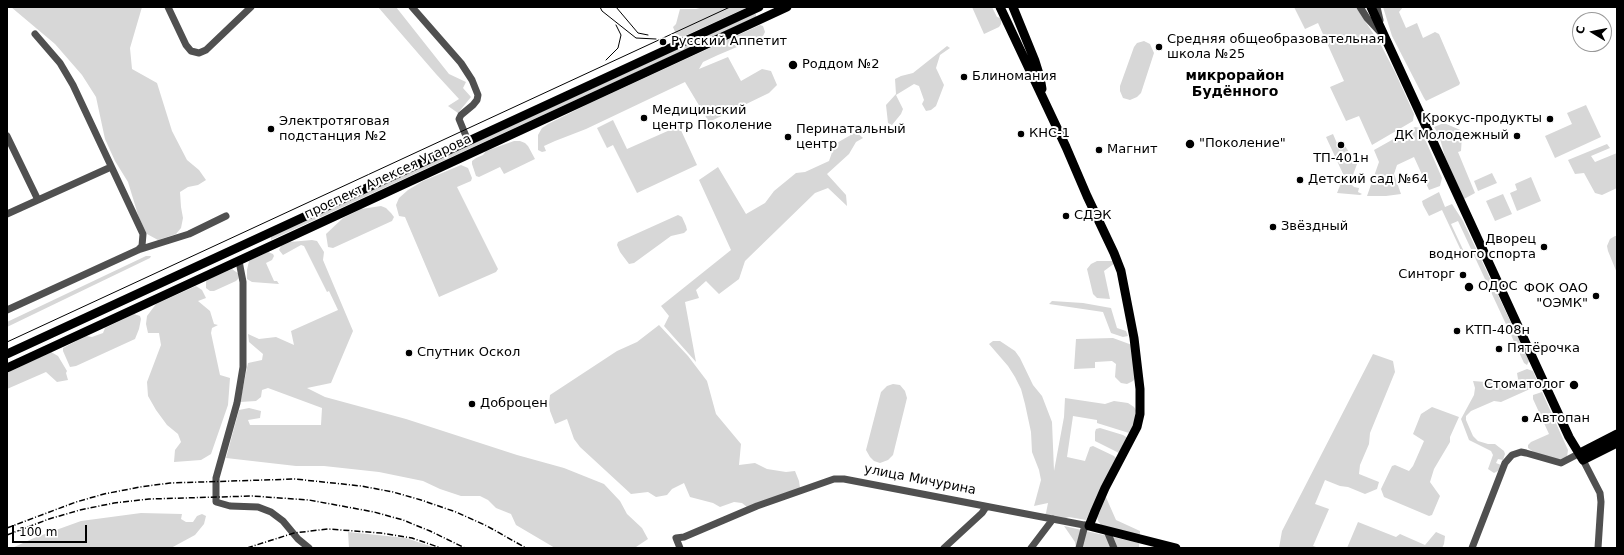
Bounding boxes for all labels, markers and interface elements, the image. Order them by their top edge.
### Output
north arrow [1572,12,1612,52]
text: С [1574,25,1588,35]
place label: Средняя общеобразовательная школа №25 [1167,32,1384,63]
place label: Русский Аппетит [671,34,787,50]
marker: Русский Аппетит [658,37,668,47]
marker: Средняя общеобразовательная школа №25 [1154,42,1164,52]
place label: Роддом №2 [802,57,879,73]
marker: Роддом №2 [787,59,799,71]
district label: микрорайон Будённого [1186,68,1284,100]
place label: Блиномания [972,69,1057,85]
marker: Блиномания [959,72,969,82]
place label: Медицинский центр Поколение [652,103,772,134]
place label: Крокус-продукты [1422,111,1542,127]
marker: Медицинский центр Поколение [639,113,649,123]
place label: Электротяговая подстанция №2 [279,114,390,145]
marker: Крокус-продукты [1545,114,1555,124]
place label: Перинатальный центр [796,122,906,153]
marker: Электротяговая подстанция №2 [266,124,276,134]
place label: КНС-1 [1029,126,1070,142]
place label: ДК Молодежный [1394,128,1509,144]
marker: КНС-1 [1016,129,1026,139]
street label: проспект Алексея Угарова [302,131,474,223]
marker: ДК Молодежный [1512,131,1522,141]
marker: Перинатальный центр [783,132,793,142]
place label: "Поколение" [1199,136,1286,152]
marker: "Поколение" [1184,138,1196,150]
marker: ТП-401н [1336,140,1346,150]
place label: Магнит [1107,142,1158,158]
marker: Магнит [1094,145,1104,155]
place label: ТП-401н [1313,151,1369,167]
place label: Детский сад №64 [1308,172,1428,188]
marker: Детский сад №64 [1295,175,1305,185]
place label: СДЭК [1074,208,1112,224]
marker: СДЭК [1061,211,1071,221]
place label: Звёздный [1281,219,1348,235]
marker: Звёздный [1268,222,1278,232]
place label: Дворец водного спорта [1429,232,1536,263]
marker: Дворец водного спорта [1539,242,1549,252]
place label: Синторг [1398,267,1455,283]
marker: Синторг [1458,270,1468,280]
place label: ОДОС [1478,279,1518,295]
marker: ОДОС [1463,281,1475,293]
place label: ФОК ОАО "ОЭМК" [1524,281,1588,312]
marker: ФОК ОАО "ОЭМК" [1591,291,1601,301]
place label: КТП-408н [1465,323,1530,339]
marker: КТП-408н [1452,326,1462,336]
place label: Пятёрочка [1507,341,1580,357]
marker: Пятёрочка [1494,344,1504,354]
place label: Спутник Оскол [417,345,520,361]
marker: Спутник Оскол [404,348,414,358]
place label: Стоматолог [1484,377,1565,393]
marker: Стоматолог [1568,379,1580,391]
place label: Доброцен [480,396,548,412]
marker: Доброцен [467,399,477,409]
place label: Автопан [1533,411,1590,427]
marker: Автопан [1520,414,1530,424]
street label: улица Мичурина [863,462,977,498]
scale bar [14,517,89,543]
text: 100 m [19,525,57,539]

